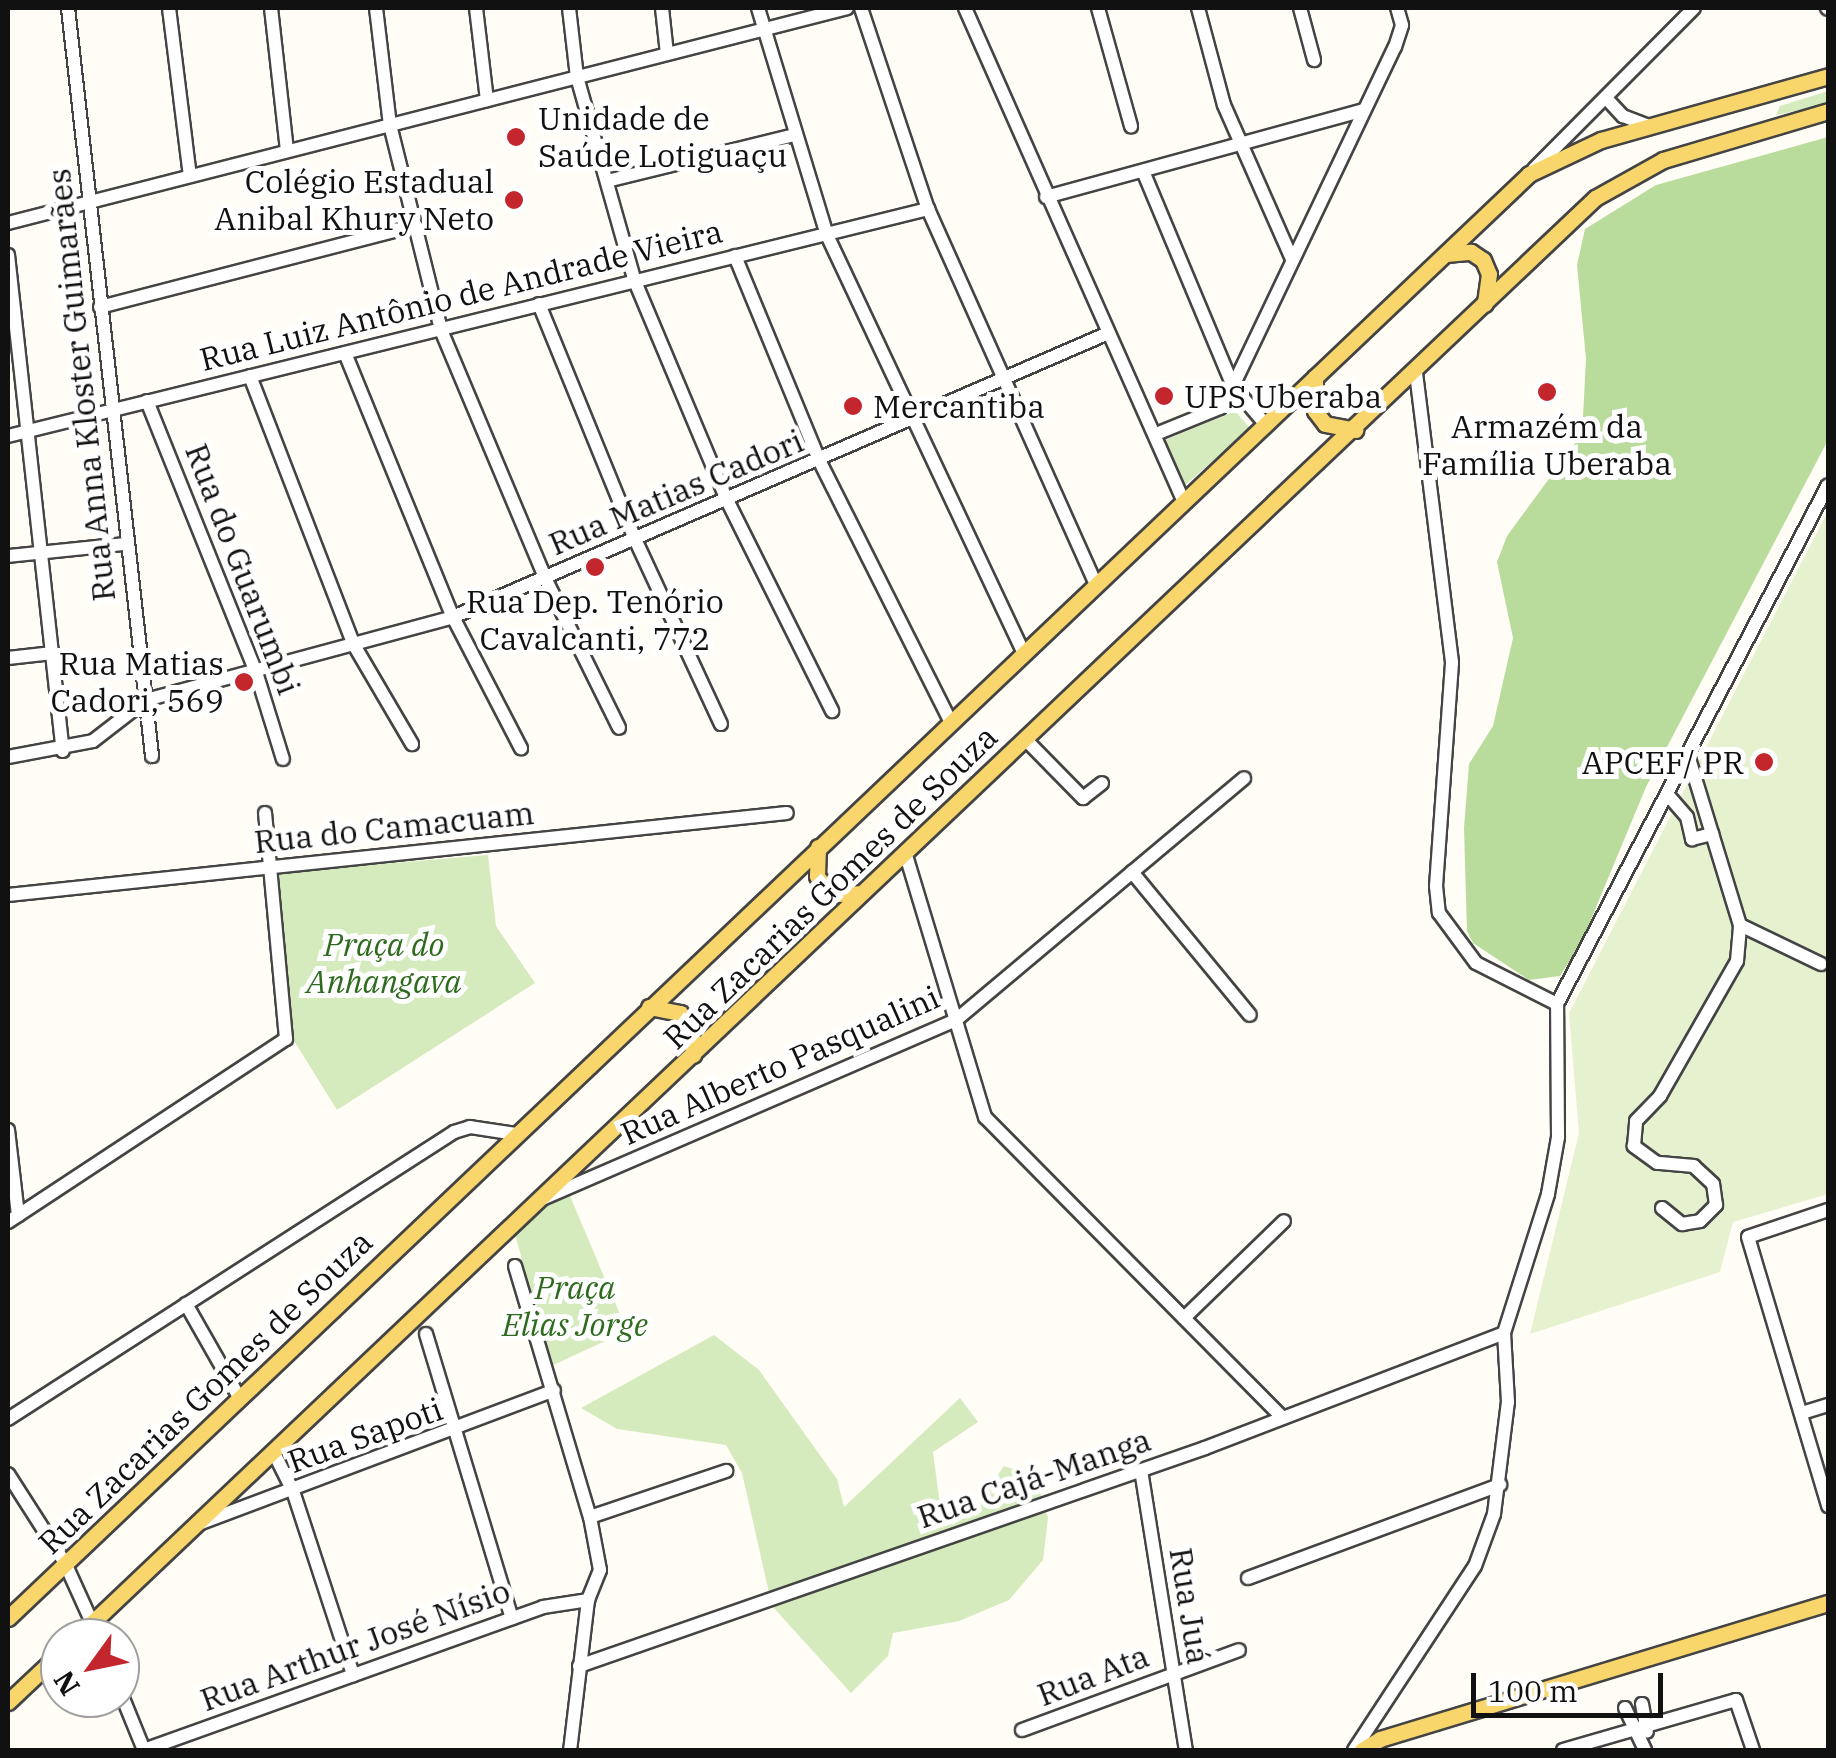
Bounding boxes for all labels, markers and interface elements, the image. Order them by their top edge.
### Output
place label: Unidade de Saúde Lotiguaçu [538,100,787,175]
marker: Unidade de Saúde Lotiguaçu [503,124,529,150]
place label: Colégio Estadual Anibal Khury Neto [214,163,494,238]
street label: Rua Anna Kloster Guimarães [39,167,123,603]
marker: Colégio Estadual Anibal Khury Neto [503,189,525,211]
street label: Rua Luiz Antônio de Andrade Vieira [196,211,726,379]
place label: UPS Uberaba [1184,377,1382,415]
marker: Armazém da Família Uberaba [1536,381,1558,403]
marker: UPS Uberaba [1153,385,1175,407]
place label: Mercantiba [873,387,1045,425]
marker: Mercantiba [842,395,864,417]
place label: Armazém da Família Uberaba [1422,408,1672,483]
street label: Rua Matias Cadori [543,421,809,563]
street label: Rua do Guarumbi [177,438,309,700]
marker: Rua Dep. Tenório Cavalcanti, 772 [584,556,606,578]
place label: Rua Dep. Tenório Cavalcanti, 772 [466,583,724,658]
place label: Rua Matias Cadori, 569 [50,645,224,720]
marker: Rua Matias Cadori, 569 [233,671,255,693]
street label: Rua Zacarias Gomes de Souza [655,717,1005,1057]
place label: APCEF/ PR [1582,743,1744,781]
marker: APCEF/ PR [1753,751,1775,773]
street label: Rua do Camacuam [252,793,536,861]
park label: Praça do Anhangava [306,926,462,1001]
street label: Rua Alberto Pasqualini [615,977,945,1153]
street label: Rua Zacarias Gomes de Souza [30,1222,380,1562]
park label: Praça Elias Jorge [502,1269,648,1344]
street label: Rua Sapoti [282,1389,448,1481]
street label: Rua Cajá-Manga [912,1420,1156,1536]
street label: Rua Juá [1162,1545,1218,1667]
street label: Rua Arthur José Nísio [195,1571,515,1719]
north arrow [40,1618,140,1718]
street label: Rua Ata [1032,1636,1154,1714]
scale bar [1476,1653,1668,1715]
text: N [45,1664,88,1703]
text: 100 m [1488,1671,1578,1710]

